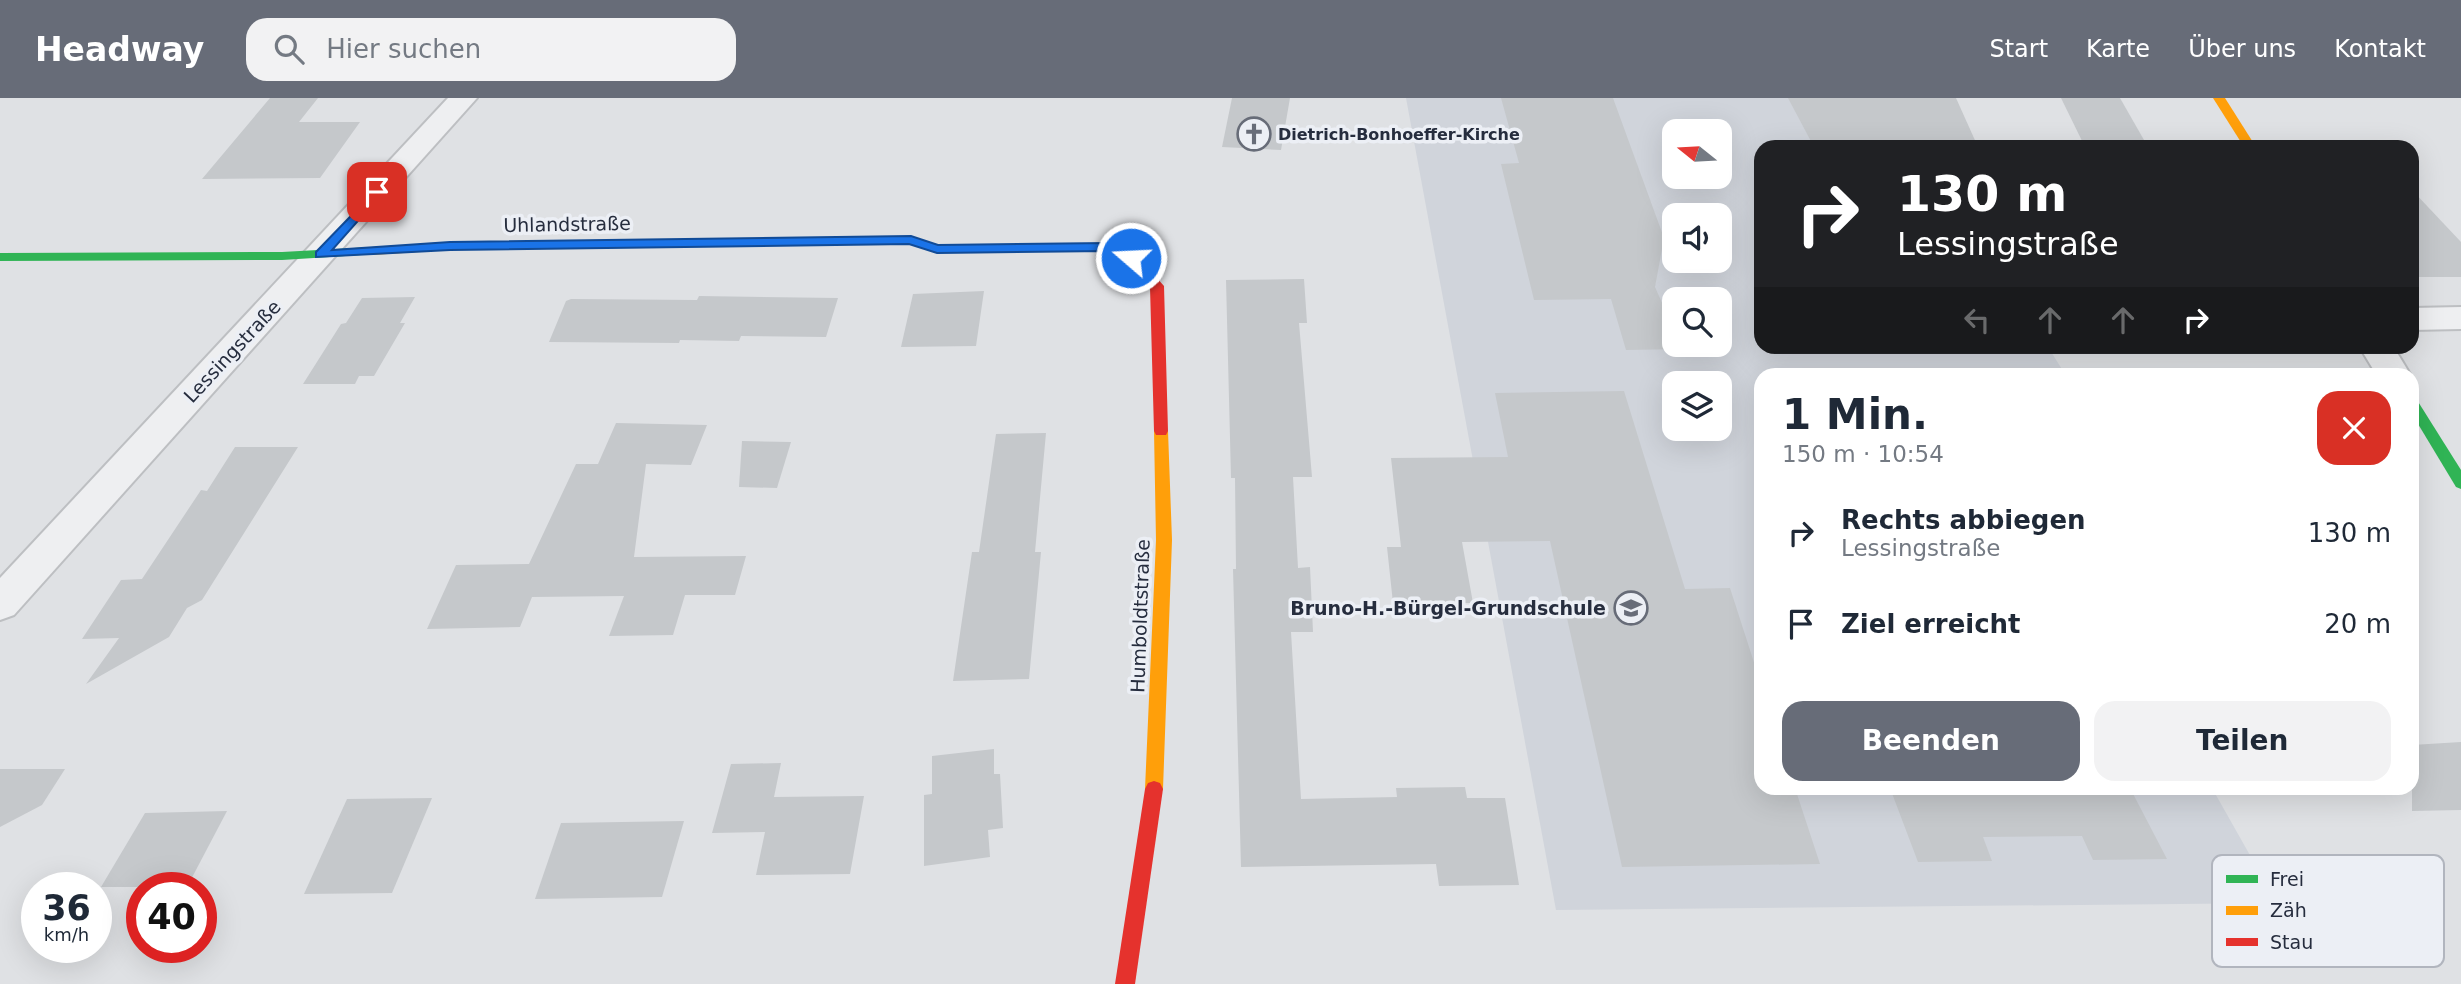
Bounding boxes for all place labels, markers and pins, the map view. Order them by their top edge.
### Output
church icon: Dietrich-Bonhoeffer-Kirche [1235,115,1273,153]
place label: Dietrich-Bonhoeffer-Kirche [1278,125,1520,144]
pin [347,162,407,222]
school or university icon: Bruno-H.-Bürgel-Grundschule [1612,589,1650,627]
place label: Bruno-H.-Bürgel-Grundschule [1290,597,1606,619]

